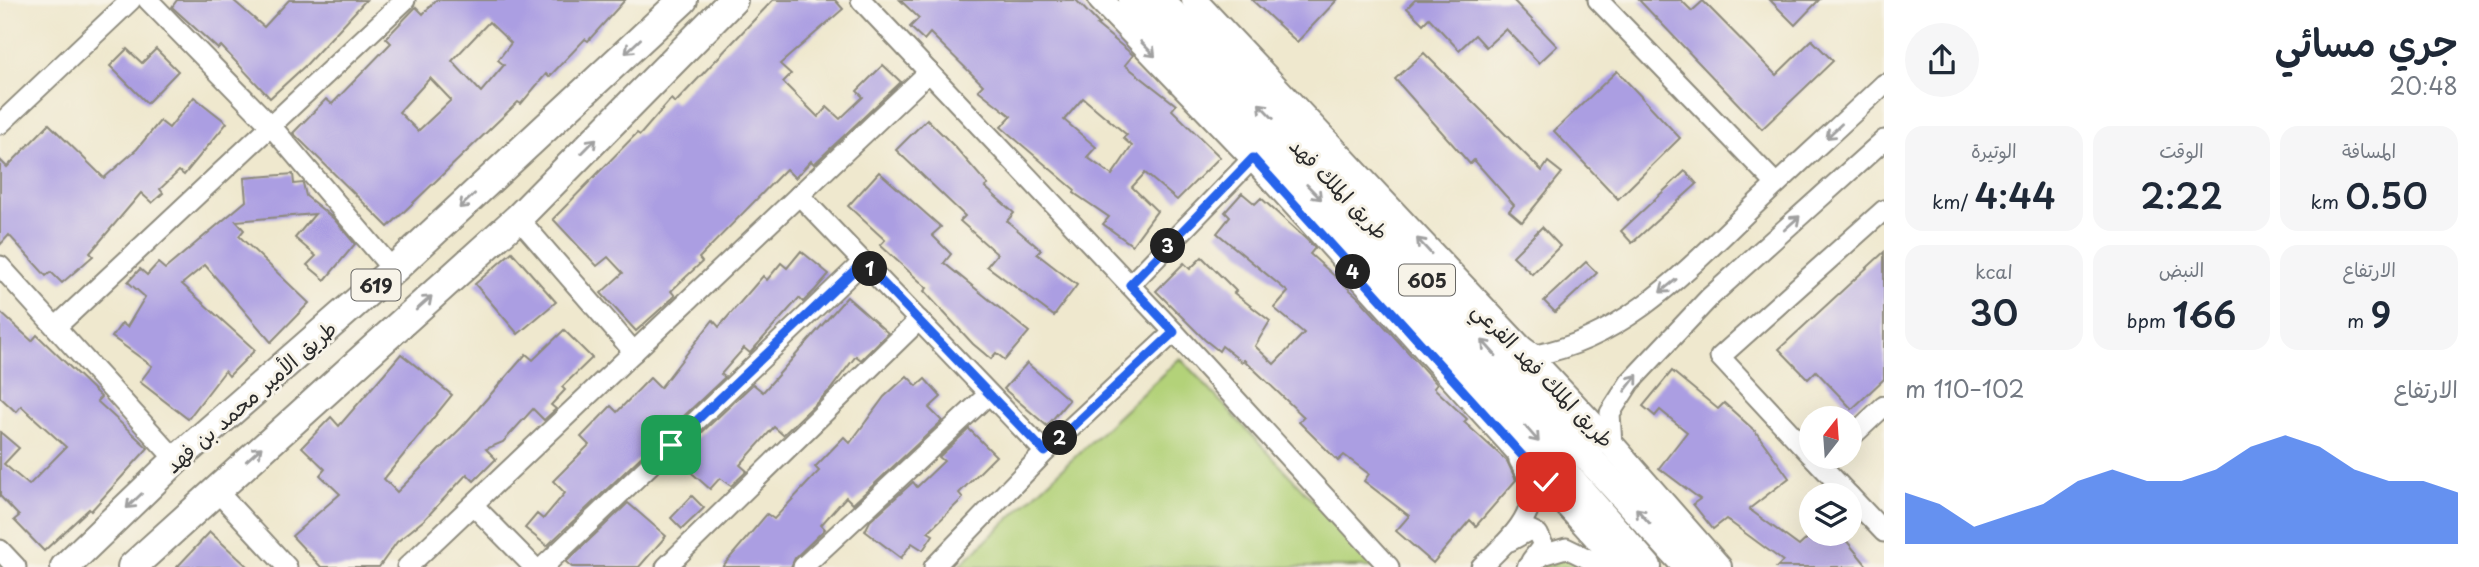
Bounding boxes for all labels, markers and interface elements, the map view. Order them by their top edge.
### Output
text: جري مسائي [2274,13,2458,70]
button: share [1905,23,1979,97]
one-way arrow [625,38,642,55]
one-way arrow [1140,40,1157,57]
text: 20:48 [2389,68,2458,103]
one-way arrow [1257,103,1274,120]
one-way arrow [1826,122,1843,139]
street label: طريق الملك فهد [1283,130,1397,246]
text: الوتيرة [1971,136,2017,164]
text: الوقت [2159,136,2204,164]
text: المسافة [2342,136,2396,164]
one-way arrow [580,138,597,155]
text: 4:44 [1975,168,2056,221]
text: 2:22 [2140,168,2223,221]
text: 0.50 [2345,168,2428,221]
one-way arrow [1306,183,1323,200]
text: /km [1932,187,1975,215]
text: km [2311,187,2345,215]
one-way arrow [459,193,476,210]
one-way arrow [1783,215,1800,232]
pin: 3 [1150,229,1186,264]
text: 3 [1161,231,1174,259]
one-way arrow [1415,238,1432,255]
pin: 1 [852,252,888,286]
text: 1 [865,254,874,282]
pin: 4 [1336,254,1370,290]
text: النبض [2159,255,2204,283]
text: الارتفاع [2343,255,2396,283]
text: 4 [1346,257,1359,285]
text: kcal [1975,257,2013,285]
road number: 605 [1399,264,1455,296]
road number: 619 [352,270,400,300]
one-way arrow [1659,278,1677,294]
text: 30 [1969,285,2018,338]
text: 166 [2172,287,2237,340]
text: 9 [2371,287,2391,340]
one-way arrow [415,294,432,311]
street label: طريق الملك فهد الفرعي [1462,294,1622,458]
text: bpm [2126,306,2172,334]
text: m [2347,306,2371,334]
street label: طريق الأمير محمد بن فهد [157,312,343,480]
one-way arrow [1481,340,1498,357]
text: 102–110 m [1905,371,2024,406]
text: الارتفاع [2394,371,2458,406]
one-way arrow [1623,375,1638,393]
north arrow [1799,406,1862,469]
map controls [1799,406,1862,546]
pin [641,415,701,475]
pin: 2 [1042,420,1078,456]
text: 2 [1053,423,1066,451]
one-way arrow [1524,425,1540,443]
icon: arrive [652,426,690,464]
one-way arrow [245,446,263,462]
pin [1516,452,1576,512]
icon: check [1527,463,1565,501]
button: layers [1799,483,1862,546]
one-way arrow [125,492,142,509]
one-way arrow [1635,507,1651,525]

